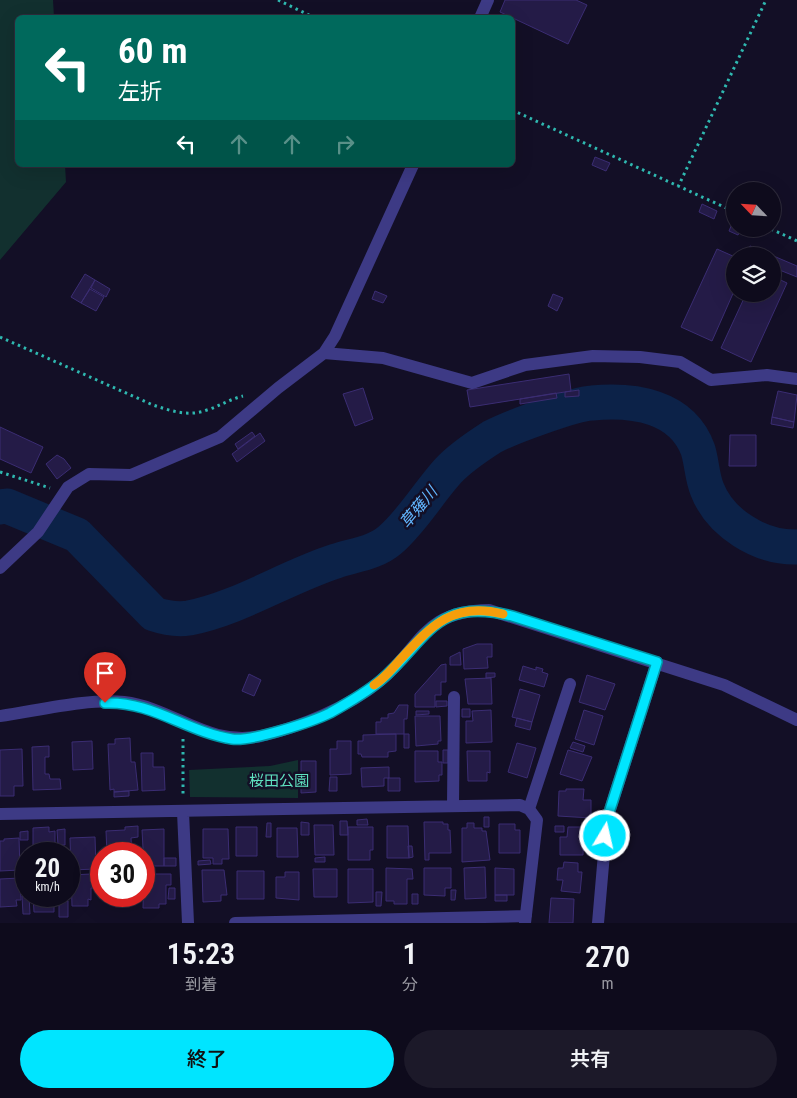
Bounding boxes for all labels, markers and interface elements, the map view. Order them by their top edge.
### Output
text: 60 m [118,31,187,72]
icon: left [35,35,100,100]
text: 左折 [118,79,162,104]
icon: left [172,130,200,158]
icon: ahead [225,130,253,158]
icon: ahead [278,130,306,158]
icon: right [331,130,359,158]
north arrow [726,182,781,238]
map controls [726,182,781,302]
button: layers [726,247,781,302]
water label: 草薙川 [396,481,442,532]
pin [84,652,126,703]
icon: arrive [91,659,119,687]
park label: 桜田公園 [249,772,309,790]
position arrow [578,809,630,861]
speed limit sign: 30 [90,842,155,907]
text: 20 [35,854,60,883]
text: km/h [35,880,60,894]
text: 15:23 [167,936,235,971]
text: 1 [402,936,418,971]
text: 270 [585,939,630,974]
text: m [601,974,614,993]
text: 到着 [185,975,217,994]
text: 分 [402,975,418,994]
button: 終了 [20,1030,394,1088]
button: 共有 [404,1030,777,1088]

